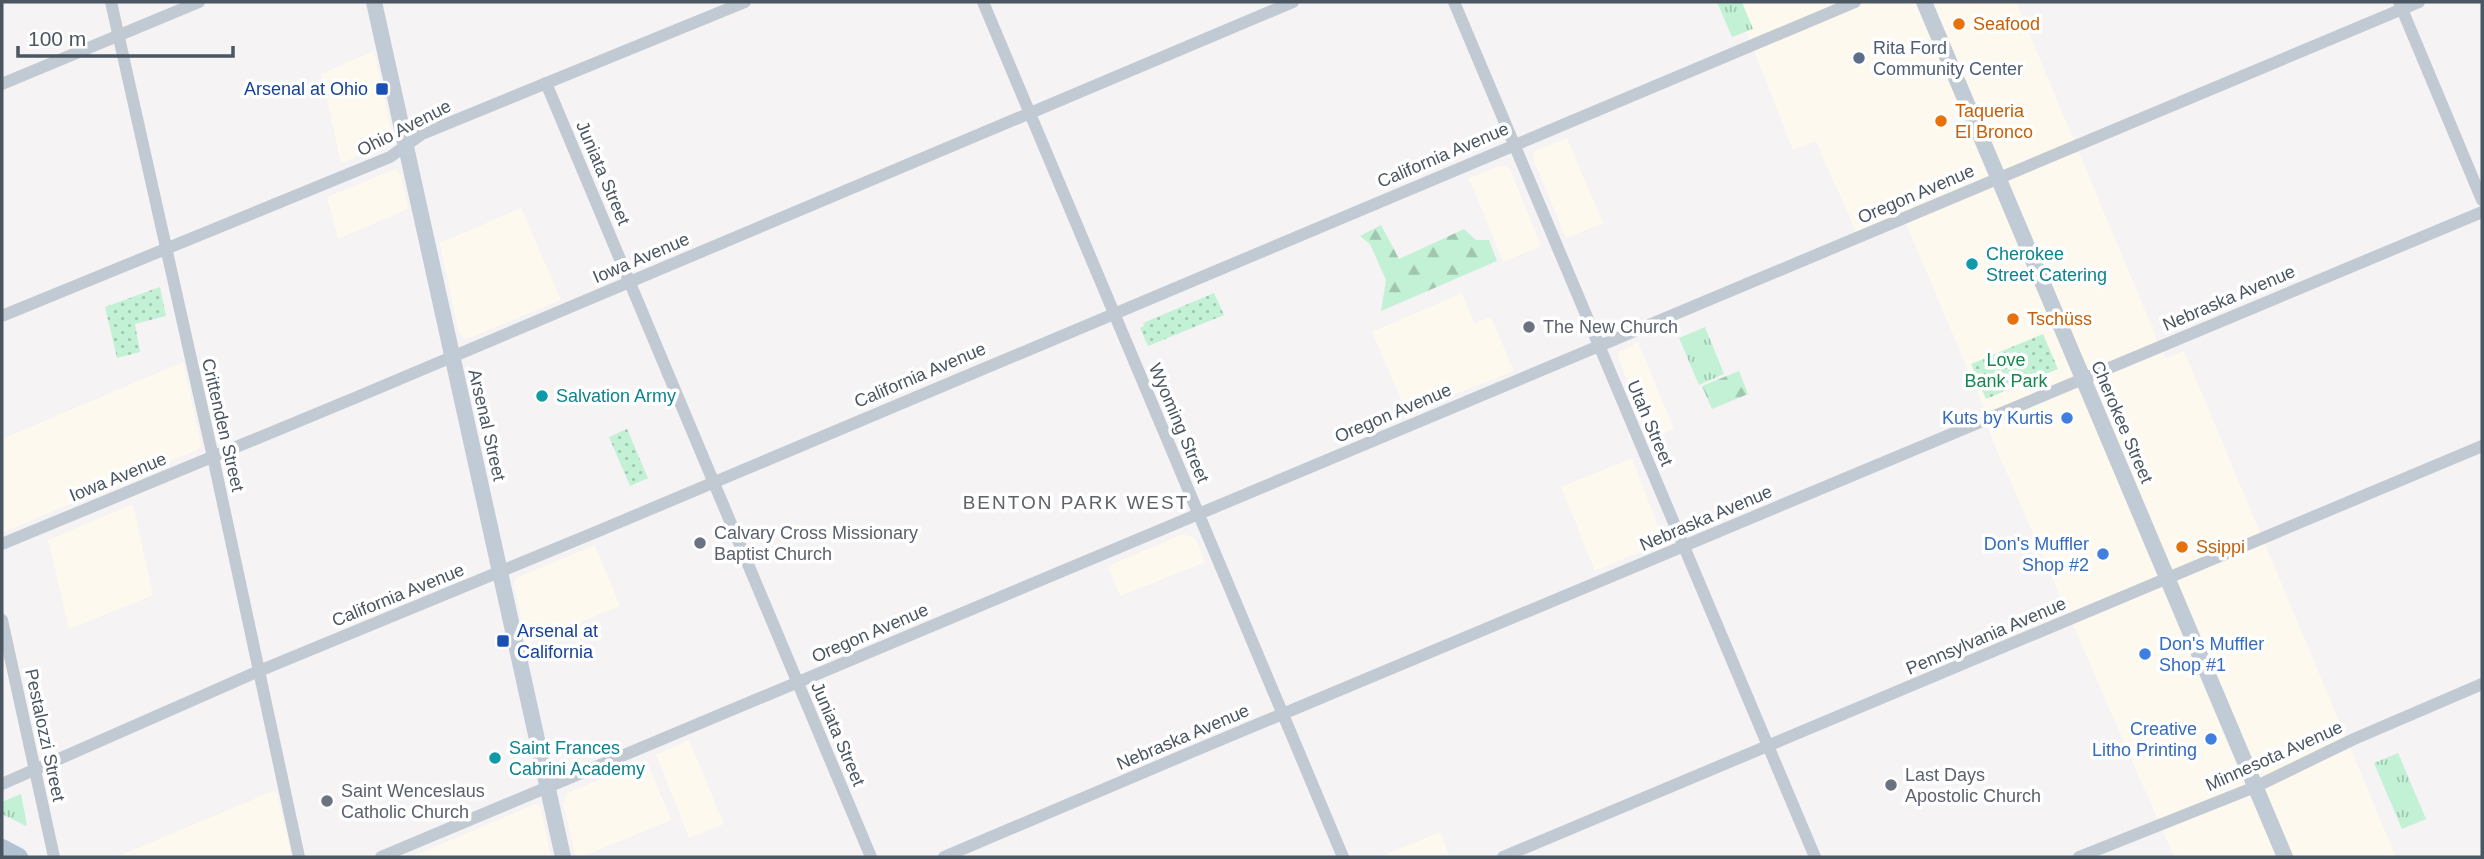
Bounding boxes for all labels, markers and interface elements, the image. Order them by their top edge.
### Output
scale bar [18,14,233,58]
place label: Seafood [1973,14,2040,34]
marker: Seafood [1951,16,1967,32]
text: 100 m [28,27,86,50]
place label: Rita Ford Community Center [1873,38,2023,79]
marker: Rita Ford Community Center [1851,50,1867,66]
place label: Arsenal at Ohio [244,79,368,99]
marker: Arsenal at Ohio [374,81,390,97]
street label: Ohio Avenue [354,96,454,160]
place label: Taqueria El Bronco [1955,101,2033,142]
marker: Taqueria El Bronco [1933,113,1949,129]
street label: Juniata Street [572,118,634,228]
street label: California Avenue [1374,118,1512,192]
street label: Oregon Avenue [1855,160,1977,228]
street label: Iowa Avenue [590,229,692,287]
place label: Cherokee Street Catering [1986,244,2107,285]
marker: Cherokee Street Catering [1964,256,1980,272]
street label: Nebraska Avenue [2160,261,2298,335]
place label: Tschüss [2027,309,2092,329]
marker: Tschüss [2005,311,2021,327]
place label: The New Church [1543,317,1678,337]
marker: The New Church [1521,319,1537,335]
street label: California Avenue [851,338,989,412]
park label: Love Bank Park [1964,350,2049,391]
street label: Crittenden Street [198,356,248,494]
street label: Cherokee Street [2087,358,2157,486]
street label: Wyoming Street [1145,360,1213,486]
street label: Arsenal Street [464,367,510,483]
street label: Utah Street [1623,377,1677,469]
street label: Oregon Avenue [1332,379,1454,447]
place label: Salvation Army [556,386,676,406]
marker: Salvation Army [534,388,550,404]
place label: Kuts by Kurtis [1942,408,2053,428]
marker: Kuts by Kurtis [2059,410,2075,426]
street label: Iowa Avenue [67,448,169,506]
street label: Nebraska Avenue [1637,481,1775,555]
district label: BENTON PARK WEST [963,492,1189,513]
place label: Calvary Cross Missionary Baptist Church [714,523,918,564]
place label: Don's Muffler Shop #2 [1984,534,2089,575]
marker: Calvary Cross Missionary Baptist Church [692,535,708,551]
place label: Ssippi [2196,537,2245,557]
marker: Ssippi [2174,539,2190,555]
marker: Don's Muffler Shop #2 [2095,546,2111,562]
street label: California Avenue [329,559,467,631]
street label: Pennsylvania Avenue [1903,593,2069,679]
street label: Oregon Avenue [809,599,931,667]
place label: Arsenal at California [517,621,598,662]
marker: Arsenal at California [495,633,511,649]
place label: Don's Muffler Shop #1 [2159,634,2264,675]
marker: Don's Muffler Shop #1 [2137,646,2153,662]
street label: Pestalozzi Street [21,667,69,803]
street label: Juniata Street [807,679,869,789]
street label: Nebraska Avenue [1114,700,1252,774]
street label: Minnesota Avenue [2202,717,2346,795]
place label: Creative Litho Printing [2092,719,2197,760]
marker: Creative Litho Printing [2203,731,2219,747]
place label: Saint Frances Cabrini Academy [509,738,645,779]
marker: Saint Frances Cabrini Academy [487,750,503,766]
place label: Last Days Apostolic Church [1905,765,2041,806]
marker: Last Days Apostolic Church [1883,777,1899,793]
place label: Saint Wenceslaus Catholic Church [341,781,485,822]
marker: Saint Wenceslaus Catholic Church [319,793,335,809]

